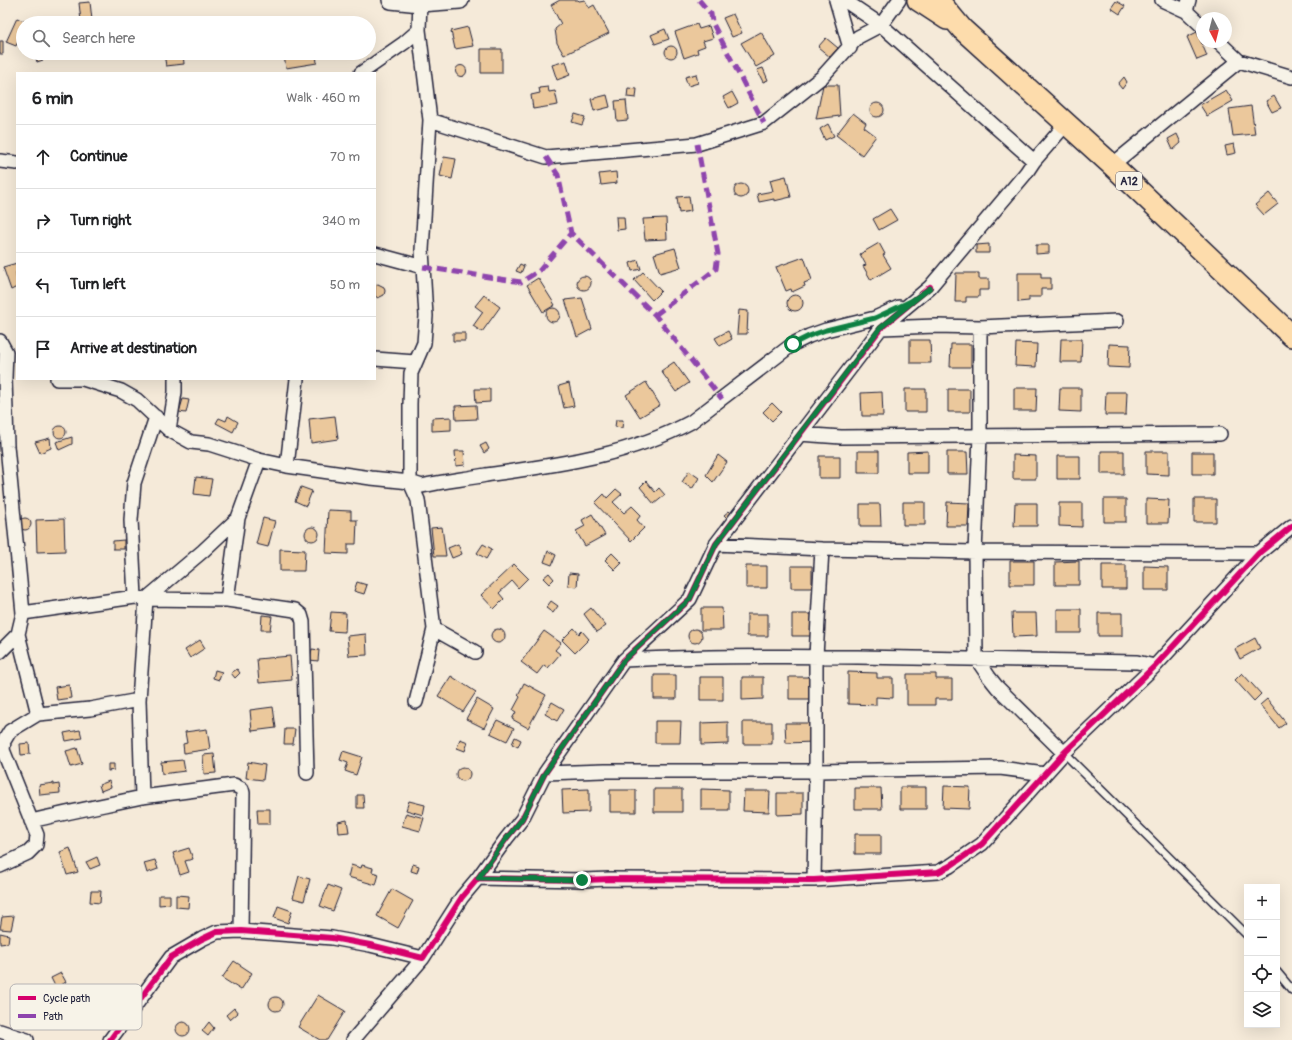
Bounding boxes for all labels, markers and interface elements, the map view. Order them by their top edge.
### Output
north arrow [1196,12,1232,48]
search box [16,16,376,60]
icon: search [30,27,52,49]
text: Search here [62,29,135,48]
text: 6 min [32,88,73,109]
text: Walk · 460 m [286,90,360,106]
icon: ahead [32,146,54,168]
text: Continue [70,147,128,166]
text: 70 m [330,149,360,165]
road number: A12 [1116,172,1142,190]
icon: right [32,210,54,232]
text: Turn right [70,211,131,230]
text: 340 m [322,213,360,229]
icon: left [32,274,54,296]
text: Turn left [70,275,126,294]
text: 50 m [330,277,360,293]
route start [784,335,802,353]
icon: arrive [32,338,54,360]
text: Arrive at destination [70,339,197,358]
route end [573,871,591,889]
map controls [1244,884,1280,1028]
button: + [1244,884,1280,920]
button: − [1244,920,1280,956]
button: locate [1244,956,1280,992]
legend [10,984,142,1030]
text: Cycle path [43,992,90,1005]
button: layers [1244,992,1280,1028]
text: Path [43,1010,63,1023]

